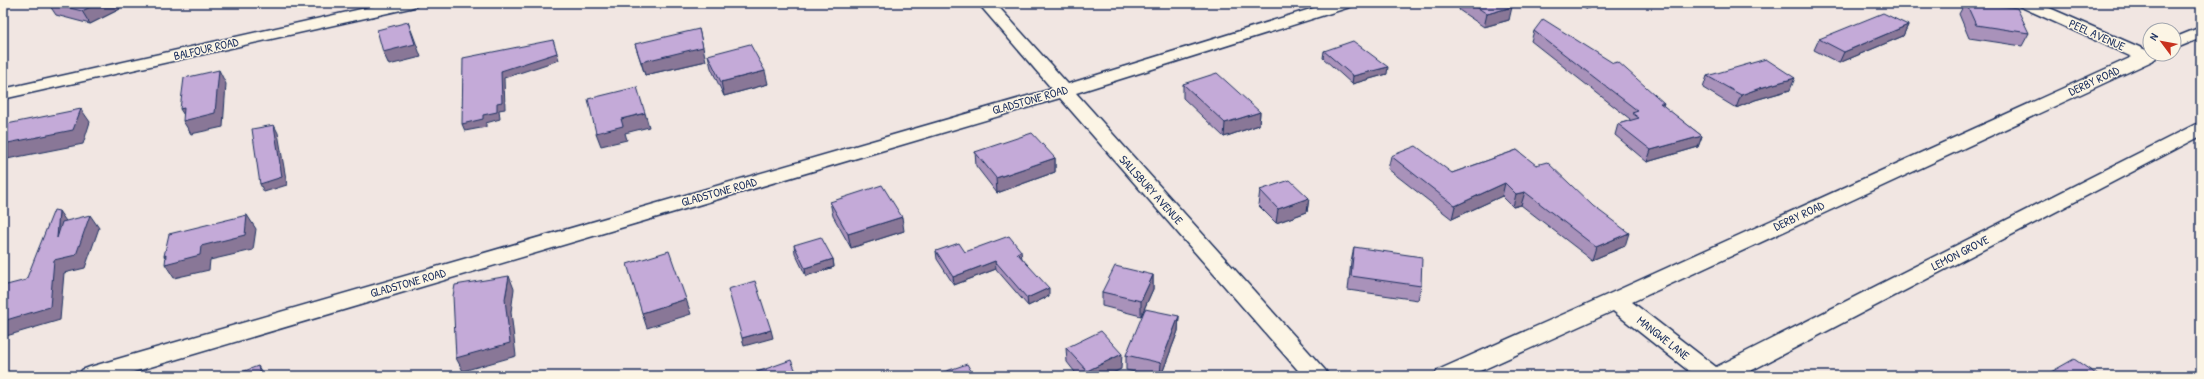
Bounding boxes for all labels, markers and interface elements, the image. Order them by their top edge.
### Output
street label: PEEL AVENUE [2066,15,2129,55]
north arrow [2142,22,2182,62]
text: N [2146,30,2161,43]
street label: BALFOUR ROAD [172,33,240,64]
street label: DERBY ROAD [2066,61,2122,100]
street label: GLADSTONE ROAD [990,81,1070,118]
street label: SALLSBURY AVENUE [1116,151,1188,229]
street label: GLADSTONE ROAD [679,173,759,210]
street label: DERBY ROAD [1771,196,1827,235]
street label: LEMON GROVE [1928,230,1992,274]
street label: GLADSTONE ROAD [368,264,448,301]
street label: MANGWE LANE [1633,312,1694,364]

